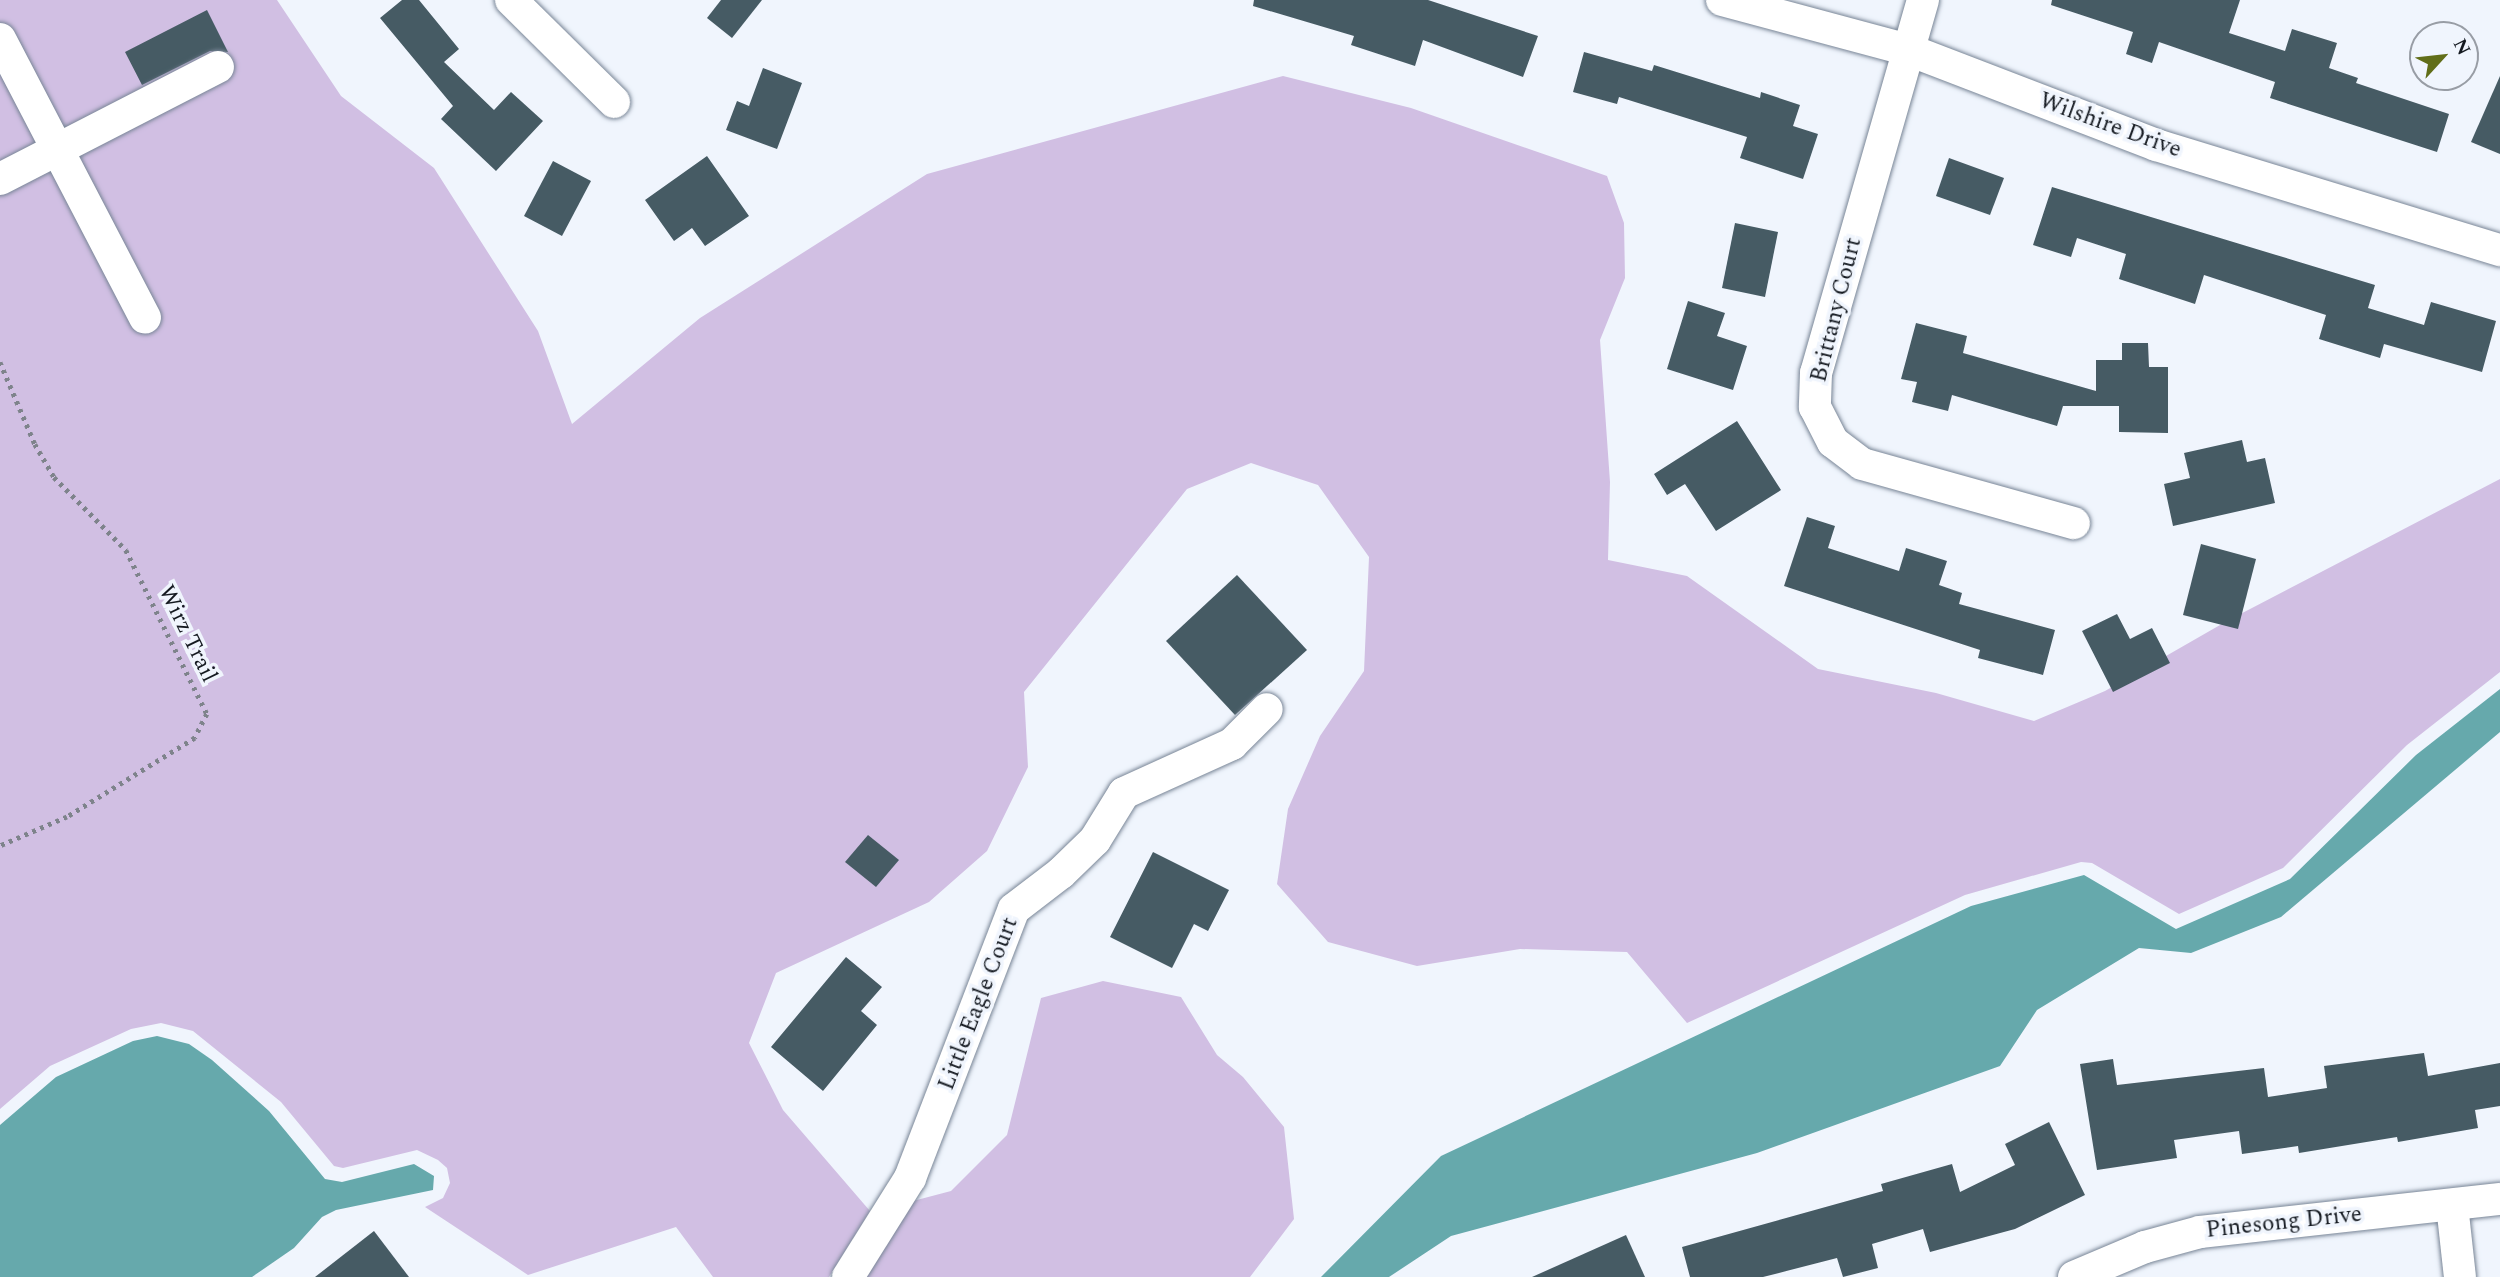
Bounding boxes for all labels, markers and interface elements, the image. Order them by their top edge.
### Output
north arrow [2409,21,2479,91]
text: N [2445,34,2478,61]
street label: Wilshire Drive [2035,88,2185,164]
street label: Brittany Court [1806,235,1868,385]
street label: Wirz Trail [152,581,222,687]
street label: Little Eagle Court [933,914,1025,1094]
street label: Pinesong Drive [2205,1201,2363,1245]

